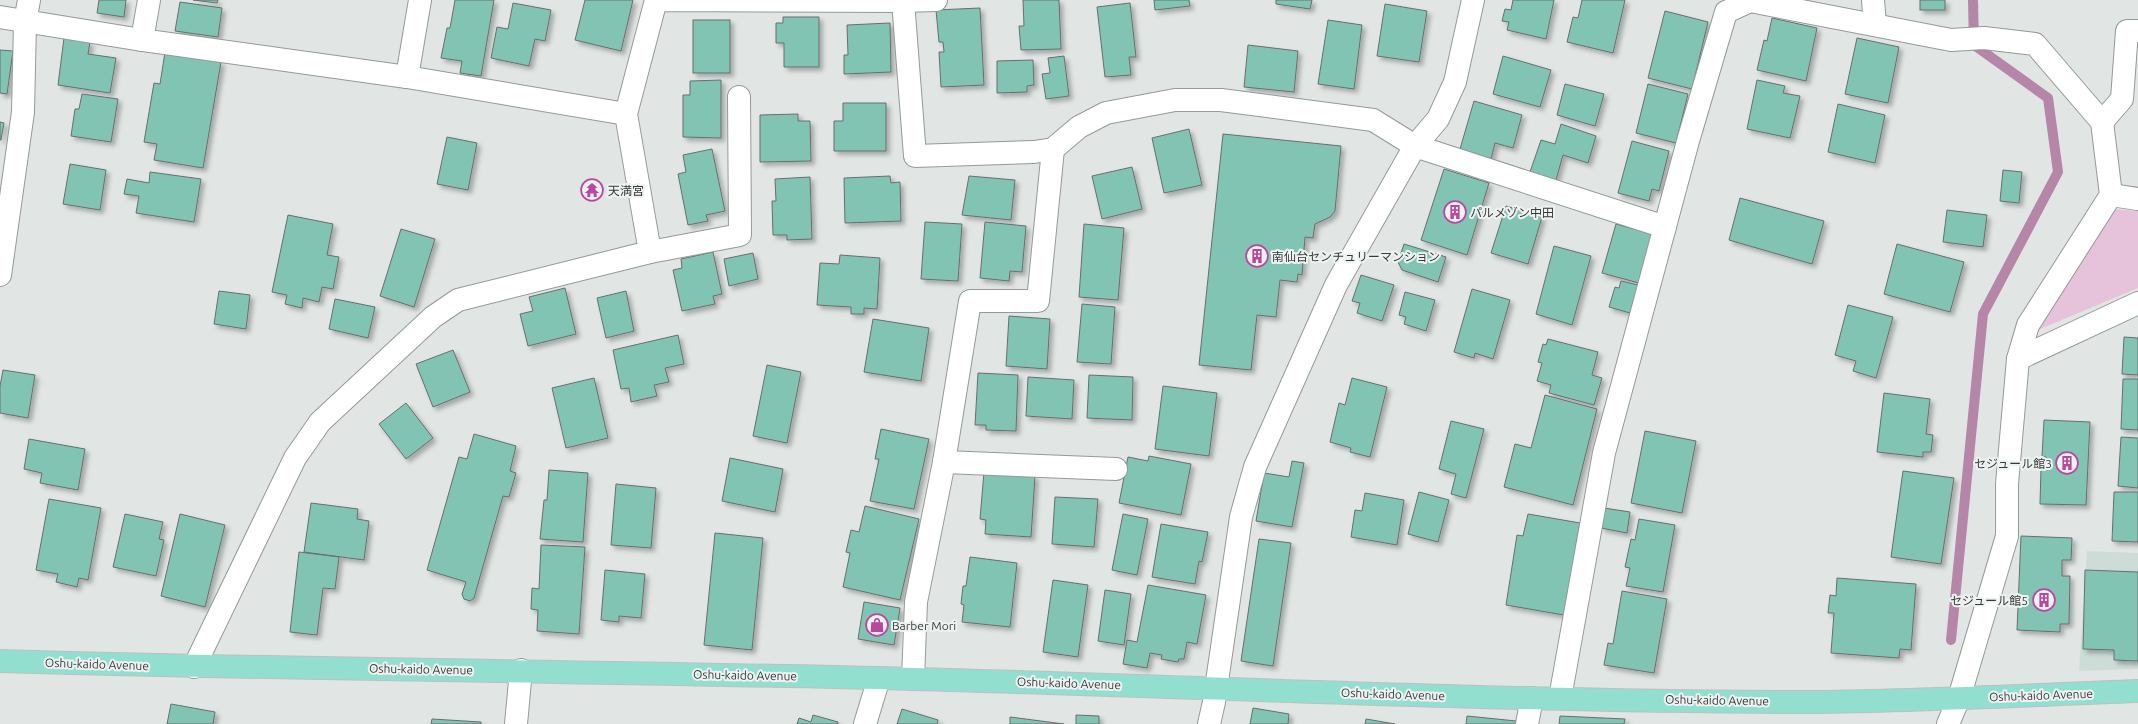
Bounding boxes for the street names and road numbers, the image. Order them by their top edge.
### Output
street label: Oshu-kaido Avenue [45,656,149,672]
street label: Oshu-kaido Avenue [369,662,473,676]
street label: Oshu-kaido Avenue [693,668,797,682]
street label: Oshu-kaido Avenue [1017,675,1121,691]
street label: Oshu-kaido Avenue [1341,686,1445,702]
street label: Oshu-kaido Avenue [1989,687,2093,703]
street label: Oshu-kaido Avenue [1665,693,1769,707]

